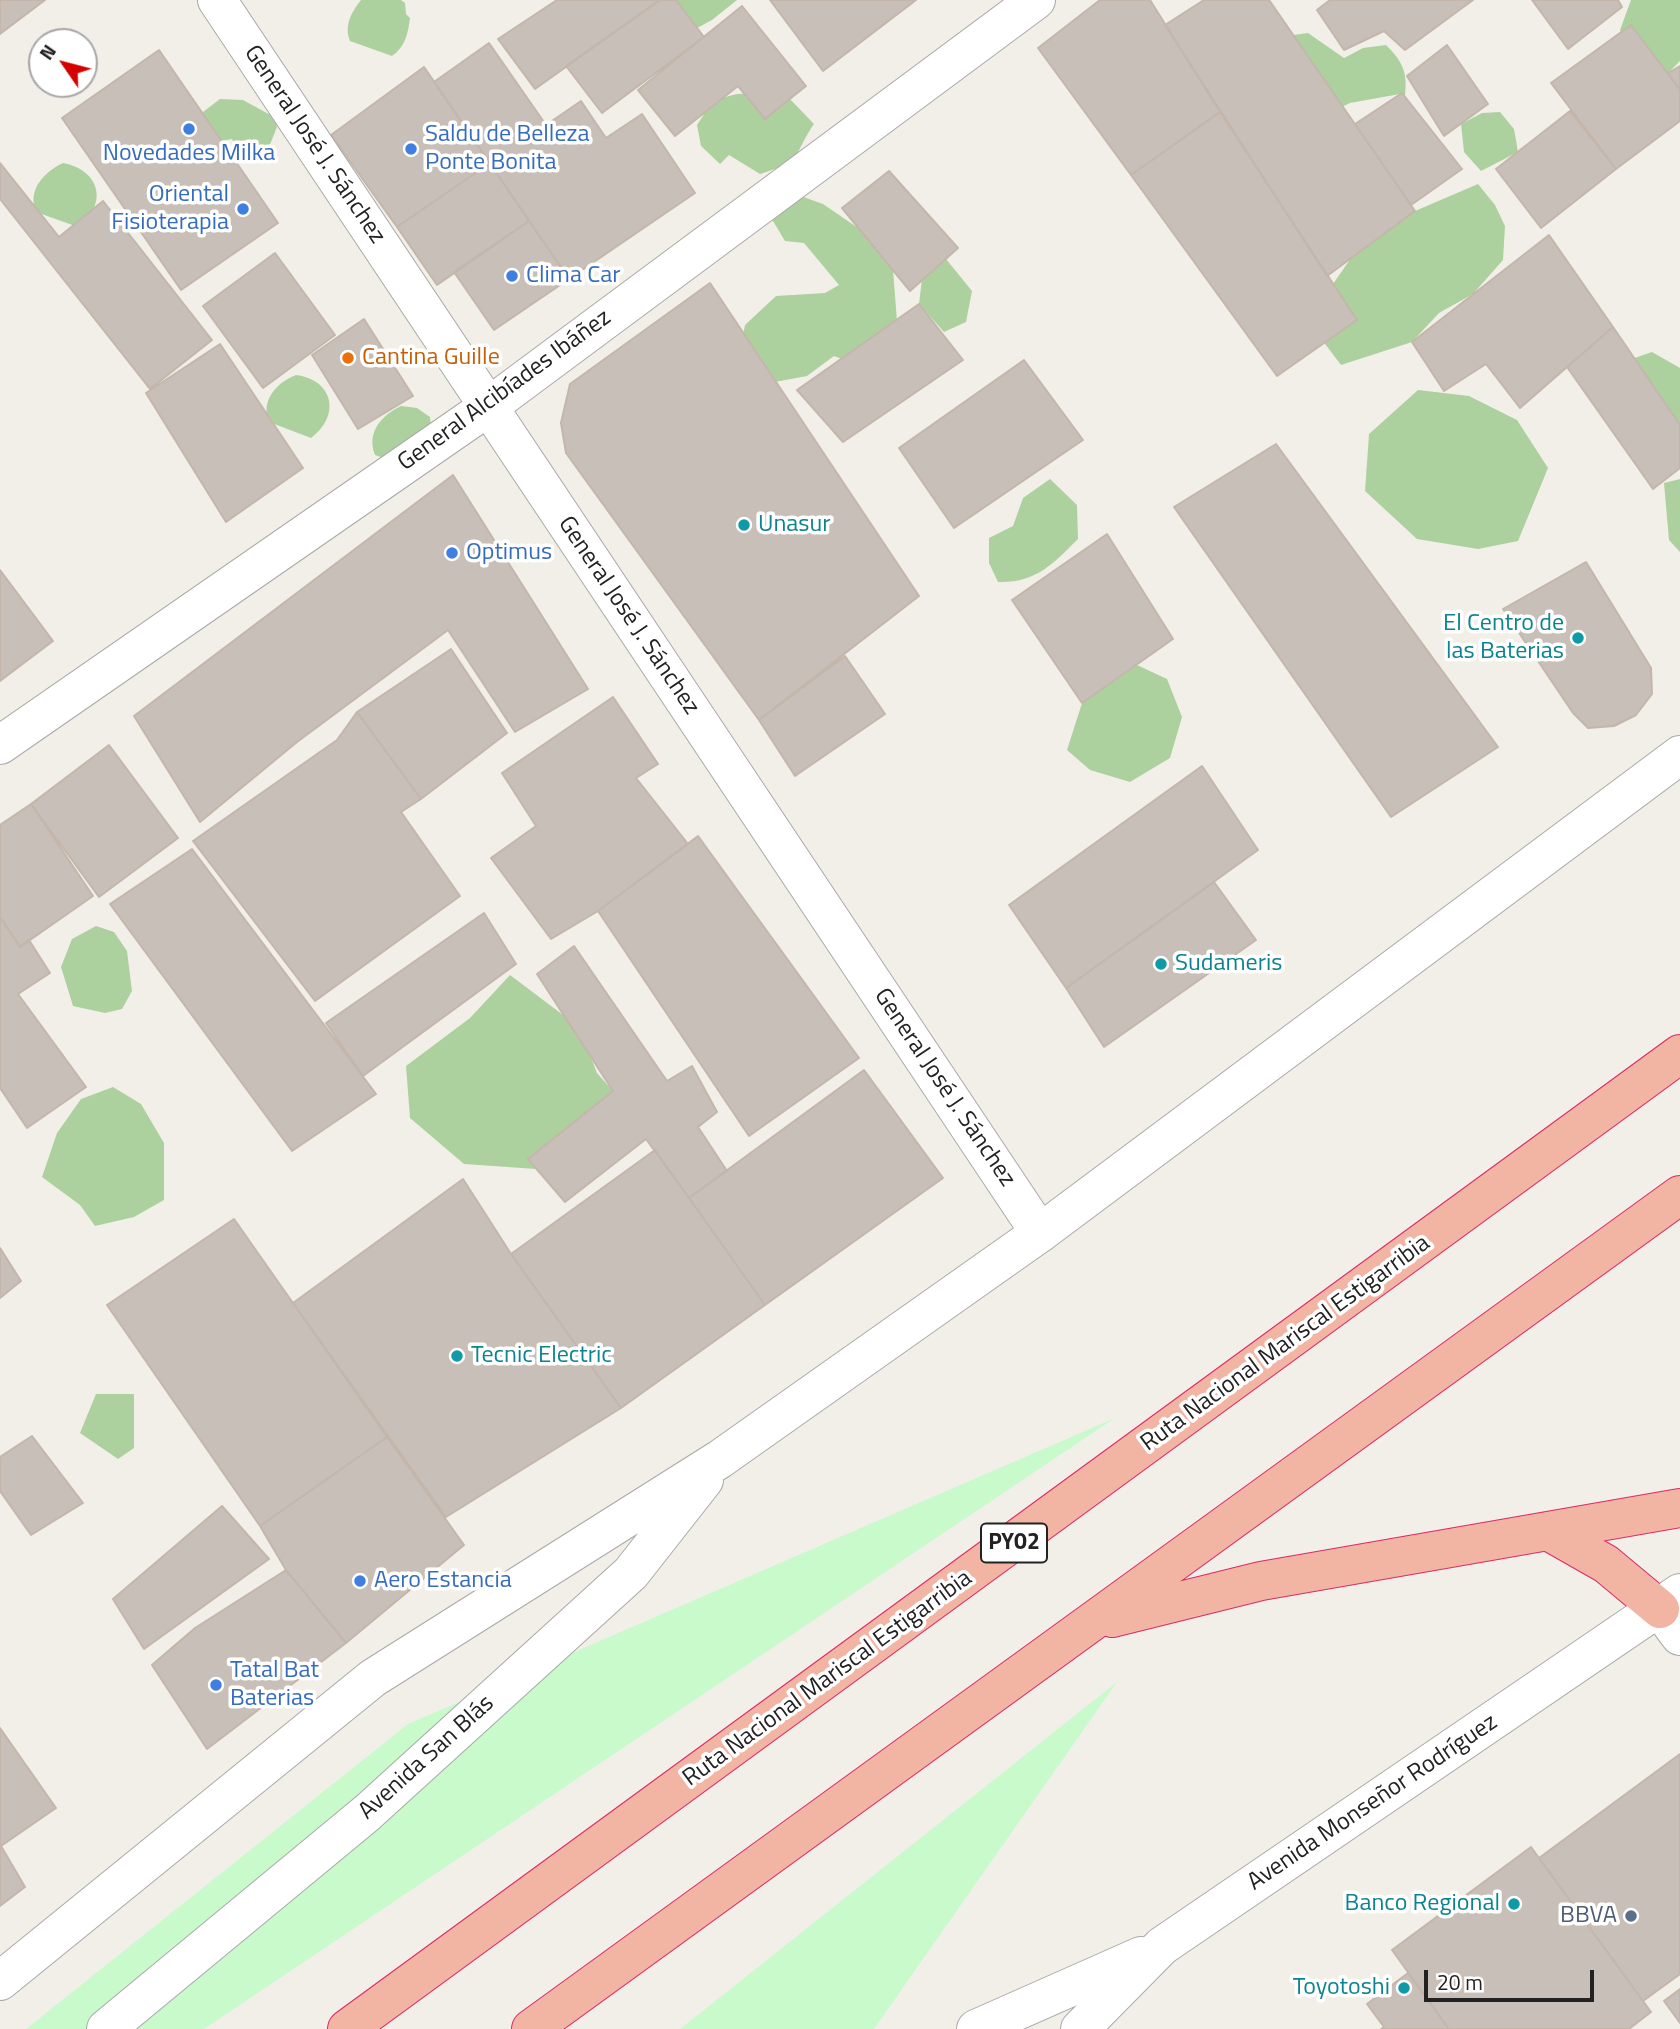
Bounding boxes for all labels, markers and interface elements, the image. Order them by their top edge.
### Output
north arrow [28,28,98,98]
text: N [31,38,63,66]
street label: General José J. Sánchez [237,40,391,250]
marker: Novedades Milka [181,121,197,137]
place label: Saldu de Belleza Ponte Bonita [425,121,589,177]
place label: Novedades Milka [103,140,275,168]
marker: Saldu de Belleza Ponte Bonita [403,141,419,157]
place label: Oriental Fisioterapia [111,181,229,237]
marker: Oriental Fisioterapia [235,201,251,217]
place label: Clima Car [526,262,621,290]
marker: Clima Car [504,268,520,284]
street label: General Alcibíades Ibáñez [393,304,617,478]
place label: Cantina Guille [362,344,500,372]
marker: Cantina Guille [340,350,356,366]
street label: General José J. Sánchez [551,511,705,721]
place label: Unasur [758,511,831,539]
marker: Unasur [736,517,752,533]
place label: Optimus [466,539,552,567]
marker: Optimus [444,545,460,561]
place label: El Centro de las Baterias [1443,610,1564,666]
marker: El Centro de las Baterias [1570,630,1586,646]
place label: Sudameris [1175,950,1282,978]
marker: Sudameris [1153,956,1169,972]
street label: General José J. Sánchez [867,983,1021,1193]
street label: Ruta Nacional Mariscal Estigarribia [1136,1229,1436,1459]
place label: Tecnic Electric [471,1342,612,1370]
marker: Tecnic Electric [449,1348,465,1364]
road number: PY02 [981,1524,1047,1562]
street label: Ruta Nacional Mariscal Estigarribia [678,1564,978,1794]
place label: Aero Estancia [374,1567,512,1595]
marker: Aero Estancia [352,1573,368,1589]
place label: Tatal Bat Baterias [230,1657,319,1713]
marker: Tatal Bat Baterias [208,1677,224,1693]
street label: Avenida San Blás [353,1690,501,1826]
street label: Avenida Monseñor Rodríguez [1243,1709,1503,1897]
place label: Banco Regional [1345,1890,1500,1918]
marker: Banco Regional [1506,1896,1522,1912]
place label: BBVA [1560,1902,1617,1930]
marker: BBVA [1623,1908,1639,1924]
scale bar [1428,1955,1598,1999]
text: 20 m [1437,1966,1483,1998]
place label: Toyotoshi [1293,1974,1390,2002]
marker: Toyotoshi [1396,1980,1412,1996]

